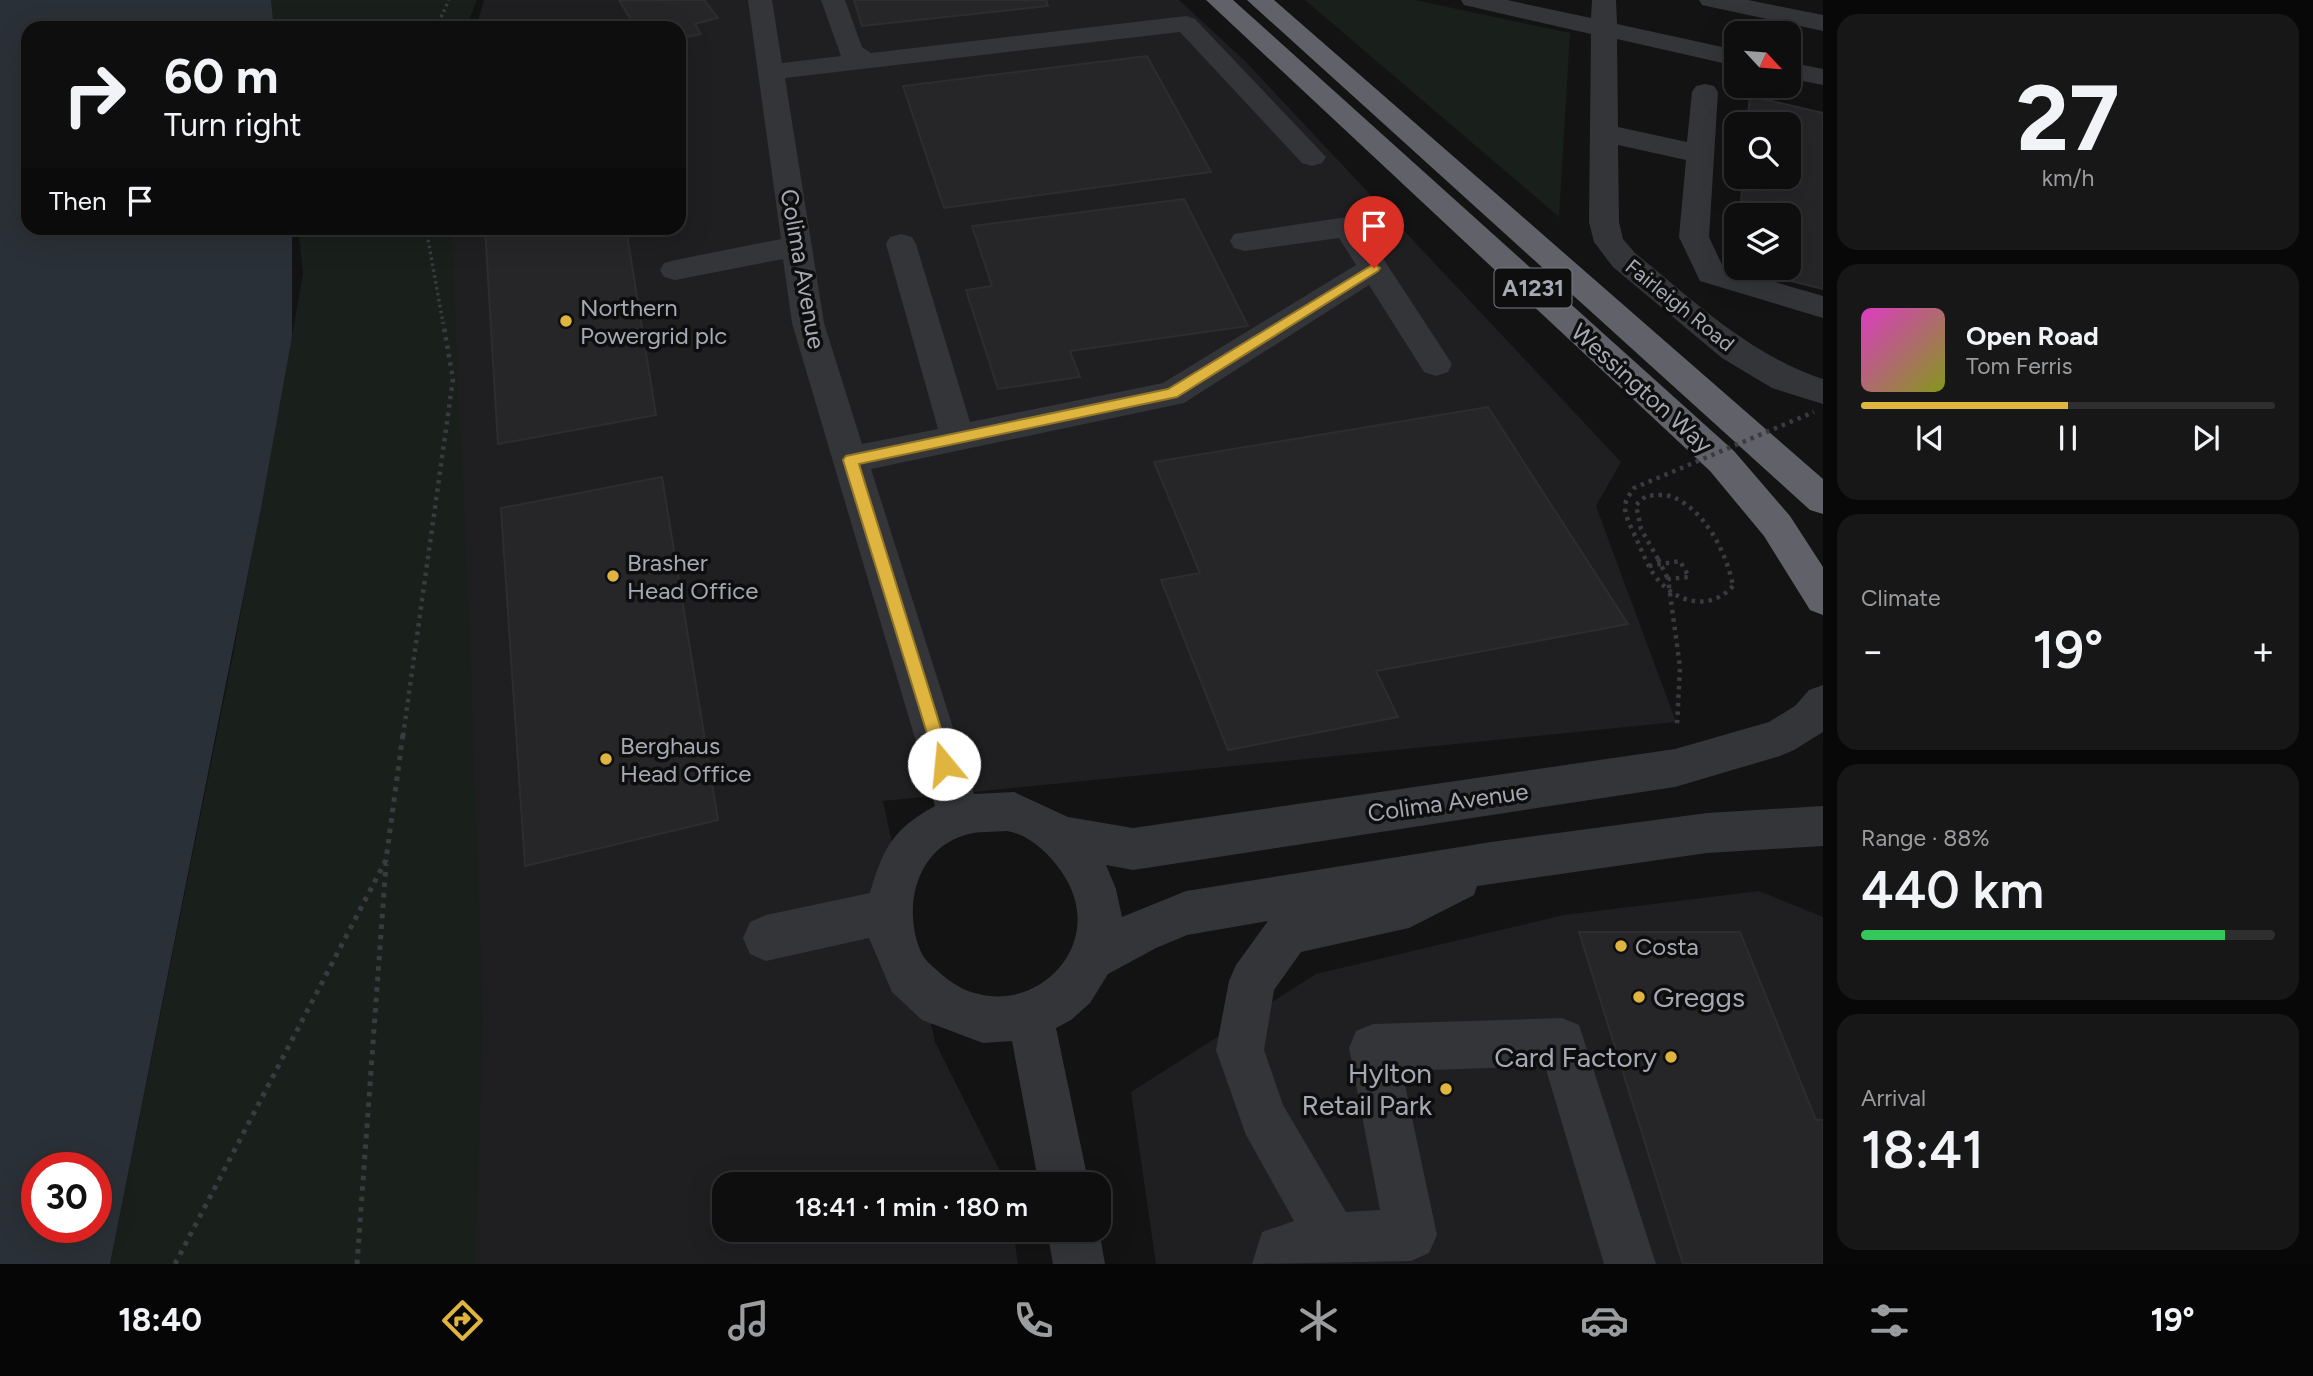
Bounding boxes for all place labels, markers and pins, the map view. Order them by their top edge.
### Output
pin [1344,196,1404,268]
place label: Northern Powergrid plc [580,293,727,350]
marker: Northern Powergrid plc [558,313,574,329]
place label: Brasher Head Office [627,548,758,605]
marker: Brasher Head Office [605,568,621,584]
place label: Berghaus Head Office [620,731,751,788]
marker: Berghaus Head Office [598,751,614,767]
place label: Costa [1635,932,1699,961]
marker: Costa [1613,938,1629,954]
place label: Greggs [1653,980,1745,1014]
marker: Greggs [1631,989,1647,1005]
place label: Card Factory [1494,1040,1657,1074]
marker: Card Factory [1663,1049,1679,1065]
place label: Hylton Retail Park [1302,1056,1432,1122]
marker: Hylton Retail Park [1438,1081,1454,1097]

